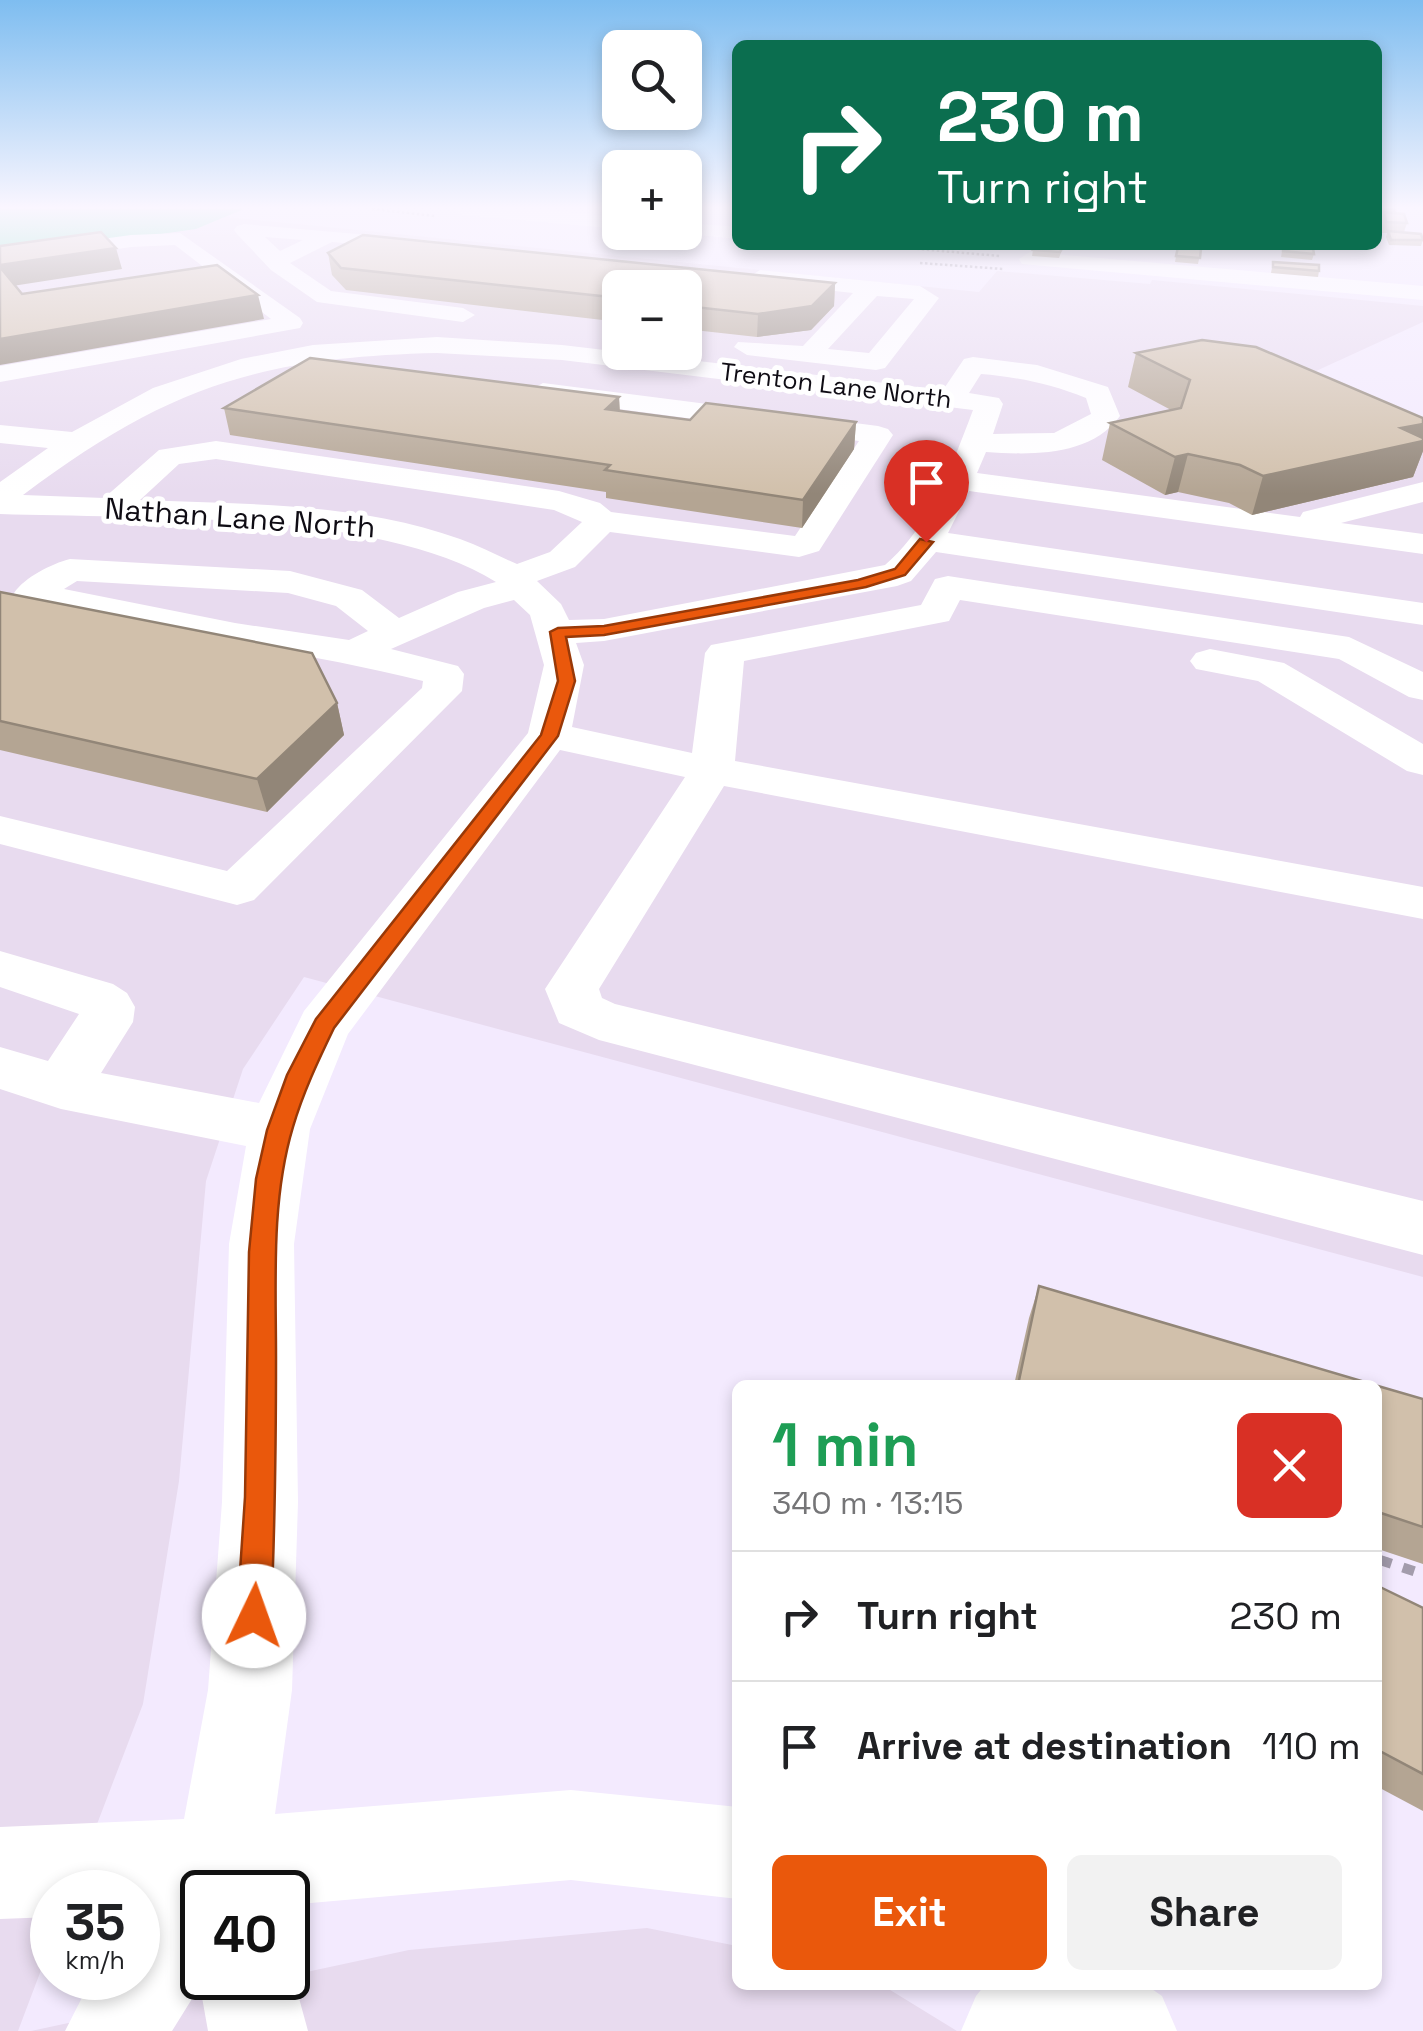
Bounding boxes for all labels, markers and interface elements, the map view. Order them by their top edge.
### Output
map controls [602,30,702,370]
button: search [602,30,702,130]
text: 230 m [937,72,1144,161]
icon: right [772,80,902,210]
button: + [602,150,702,250]
text: Turn right [937,159,1148,216]
button: − [602,270,702,370]
street label: Trenton Lane North [719,355,953,415]
pin [884,440,969,543]
icon: arrive [899,455,954,510]
street label: Nathan Lane North [103,489,377,546]
text: 1 min [772,1407,919,1484]
button: close [1237,1413,1342,1518]
text: 340 m · 13:15 [772,1483,963,1523]
position arrow [202,1564,306,1668]
icon: right [772,1589,827,1644]
text: Turn right [857,1592,1038,1640]
text: 230 m [1229,1592,1342,1640]
icon: arrive [772,1719,827,1774]
text: Arrive at destination [857,1722,1232,1770]
text: 110 m [1262,1722,1361,1770]
button: Exit [772,1855,1047,1970]
button: Share [1067,1855,1342,1970]
speed limit sign: 40 [180,1870,310,2000]
text: 35 [65,1891,125,1955]
text: km/h [65,1944,125,1976]

